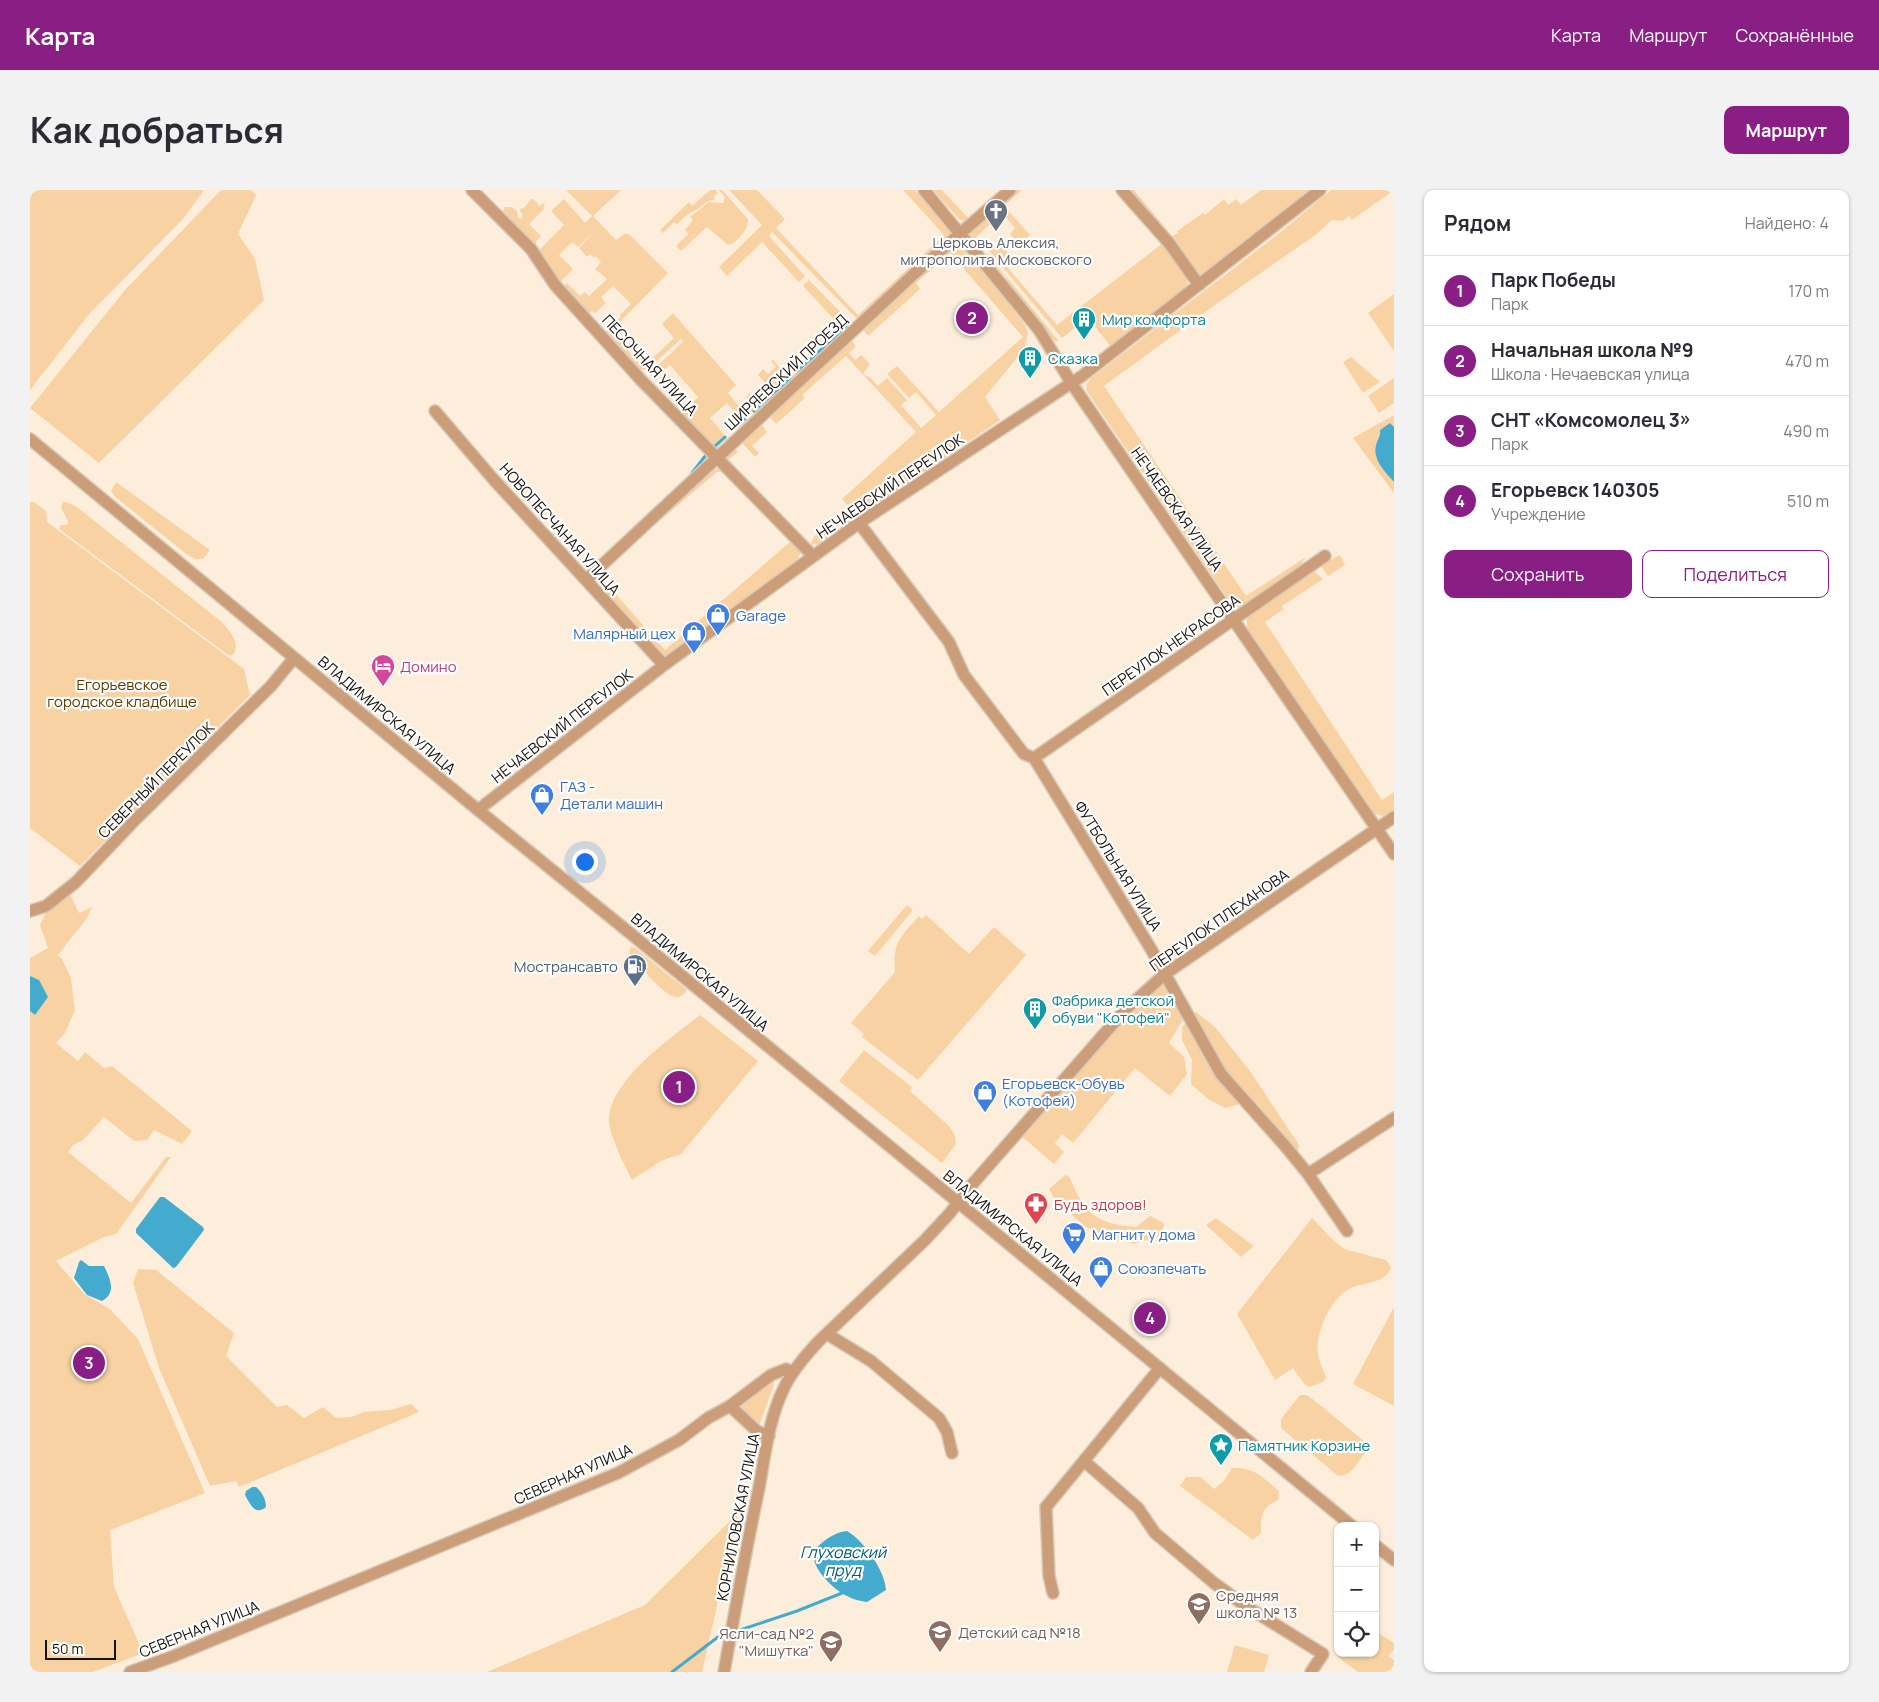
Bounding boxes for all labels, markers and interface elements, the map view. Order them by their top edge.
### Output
text: Карта [25,19,95,52]
text: Карта [1551,23,1601,47]
text: Маршрут [1629,23,1707,47]
text: Сохранённые [1735,23,1854,47]
text: Как добраться [30,106,284,154]
button: Маршрут [1724,106,1849,154]
church icon: Церковь Алексия, митрополита Московского [983,198,1009,232]
text: Рядом [1444,209,1511,237]
text: Найдено: 4 [1745,212,1829,234]
place label: Церковь Алексия, митрополита Московского [900,232,1092,270]
text: Парк Победы [1491,267,1616,293]
text: 1 [1456,280,1464,302]
text: 170 m [1788,280,1829,302]
text: Парк [1491,293,1528,315]
pin: 2 [956,299,988,337]
building icon: Мир комфорта [1071,306,1097,340]
street label: ШИРЯЕВСКИЙ ПРОЕЗД [720,309,852,435]
place label: Мир комфорта [1102,309,1206,330]
street label: ПЕСОЧНАЯ УЛИЦА [598,310,703,421]
text: Начальная школа №9 [1491,337,1694,363]
building icon: Сказка [1017,345,1043,379]
place label: Сказка [1048,348,1098,369]
text: 2 [1455,350,1465,372]
text: 470 m [1785,350,1829,372]
text: Школа · Нечаевская улица [1491,363,1690,385]
text: СНТ «Комсомолец 3» [1491,407,1691,433]
text: 3 [1455,420,1465,442]
text: 490 m [1783,420,1829,442]
street label: НЕЧАЕВСКИЙ ПЕРЕУЛОК [812,429,968,543]
text: Парк [1491,433,1528,455]
street label: НЕЧАЕВСКАЯ УЛИЦА [1126,443,1228,575]
street label: НОВОПЕСЧАНАЯ УЛИЦА [495,458,625,600]
text: Егорьевск 140305 [1491,477,1659,503]
text: 4 [1455,490,1465,512]
text: 510 m [1787,490,1829,512]
text: Учреждение [1491,503,1586,525]
button: Сохранить [1444,550,1632,598]
button: Поделиться [1642,550,1829,598]
street label: ПЕРЕУЛОК НЕКРАСОВА [1098,589,1244,701]
shop icon: Garage [705,602,731,636]
place label: Garage [736,605,786,626]
shop icon: Малярный цех [681,620,707,654]
place label: Малярный цех [573,623,676,644]
street label: ВЛАДИМИРСКАЯ УЛИЦА [314,651,461,779]
hotel icon: Домино [370,653,396,687]
place label: Домино [400,656,457,677]
street label: НЕЧАЕВСКИЙ ПЕРЕУЛОК [487,664,637,788]
park label: Егорьевское городское кладбище [47,674,197,712]
street label: СЕВЕРНЫЙ ПЕРЕУЛОК [93,717,219,843]
place label: ГАЗ - Детали машин [560,776,663,814]
shop icon: ГАЗ - Детали машин [529,782,555,816]
street label: ФУТБОЛЬНАЯ УЛИЦА [1069,797,1167,935]
your location [572,849,598,875]
street label: ПЕРЕУЛОК ПЛЕХАНОВА [1145,864,1293,976]
street label: ВЛАДИМИРСКАЯ УЛИЦА [627,908,774,1036]
fuel station icon: Мострансавто [622,953,648,987]
place label: Мострансавто [514,956,618,977]
place label: Фабрика детской обуви "Котофей" [1052,990,1174,1028]
building icon: Фабрика детской обуви "Котофей" [1022,996,1048,1030]
pin: 1 [663,1068,695,1106]
place label: Егорьевск-Обувь (Котофей) [1002,1073,1125,1111]
shop icon: Егорьевск-Обувь (Котофей) [972,1079,998,1113]
street label: ВЛАДИМИРСКАЯ УЛИЦА [939,1165,1088,1291]
pharmacy icon: Будь здоров! [1023,1191,1049,1225]
place label: Будь здоров! [1054,1194,1147,1215]
supermarket icon: Магнит у дома [1061,1221,1087,1255]
place label: Магнит у дома [1092,1224,1195,1245]
shop icon: Союзпечать [1088,1255,1114,1289]
place label: Союзпечать [1118,1258,1206,1279]
pin: 4 [1134,1299,1166,1337]
pin: 3 [73,1344,105,1382]
street label: КОРНИЛОВСКАЯ УЛИЦА [711,1431,765,1603]
place icon: Памятник Корзине [1208,1432,1234,1466]
place label: Памятник Корзине [1238,1435,1371,1456]
street label: СЕВЕРНАЯ УЛИЦА [510,1438,636,1510]
map controls [1334,1522,1379,1657]
button: + [1334,1522,1379,1567]
water label: Глуховский пруд [800,1541,888,1581]
button: − [1334,1567,1379,1612]
place label: Средняя школа № 13 [1216,1585,1297,1623]
school or university icon: Средняя школа № 13 [1186,1591,1212,1625]
street label: СЕВЕРНАЯ УЛИЦА [136,1595,263,1663]
button: locate [1334,1612,1379,1657]
school or university icon: Детский сад №18 [927,1619,953,1653]
place label: Детский сад №18 [958,1622,1081,1643]
place label: Ясли-сад №2 "Мишутка" [719,1623,814,1661]
school or university icon: Ясли-сад №2 "Мишутка" [818,1629,844,1663]
scale bar [45,1637,116,1660]
text: 50 m [52,1639,83,1658]

